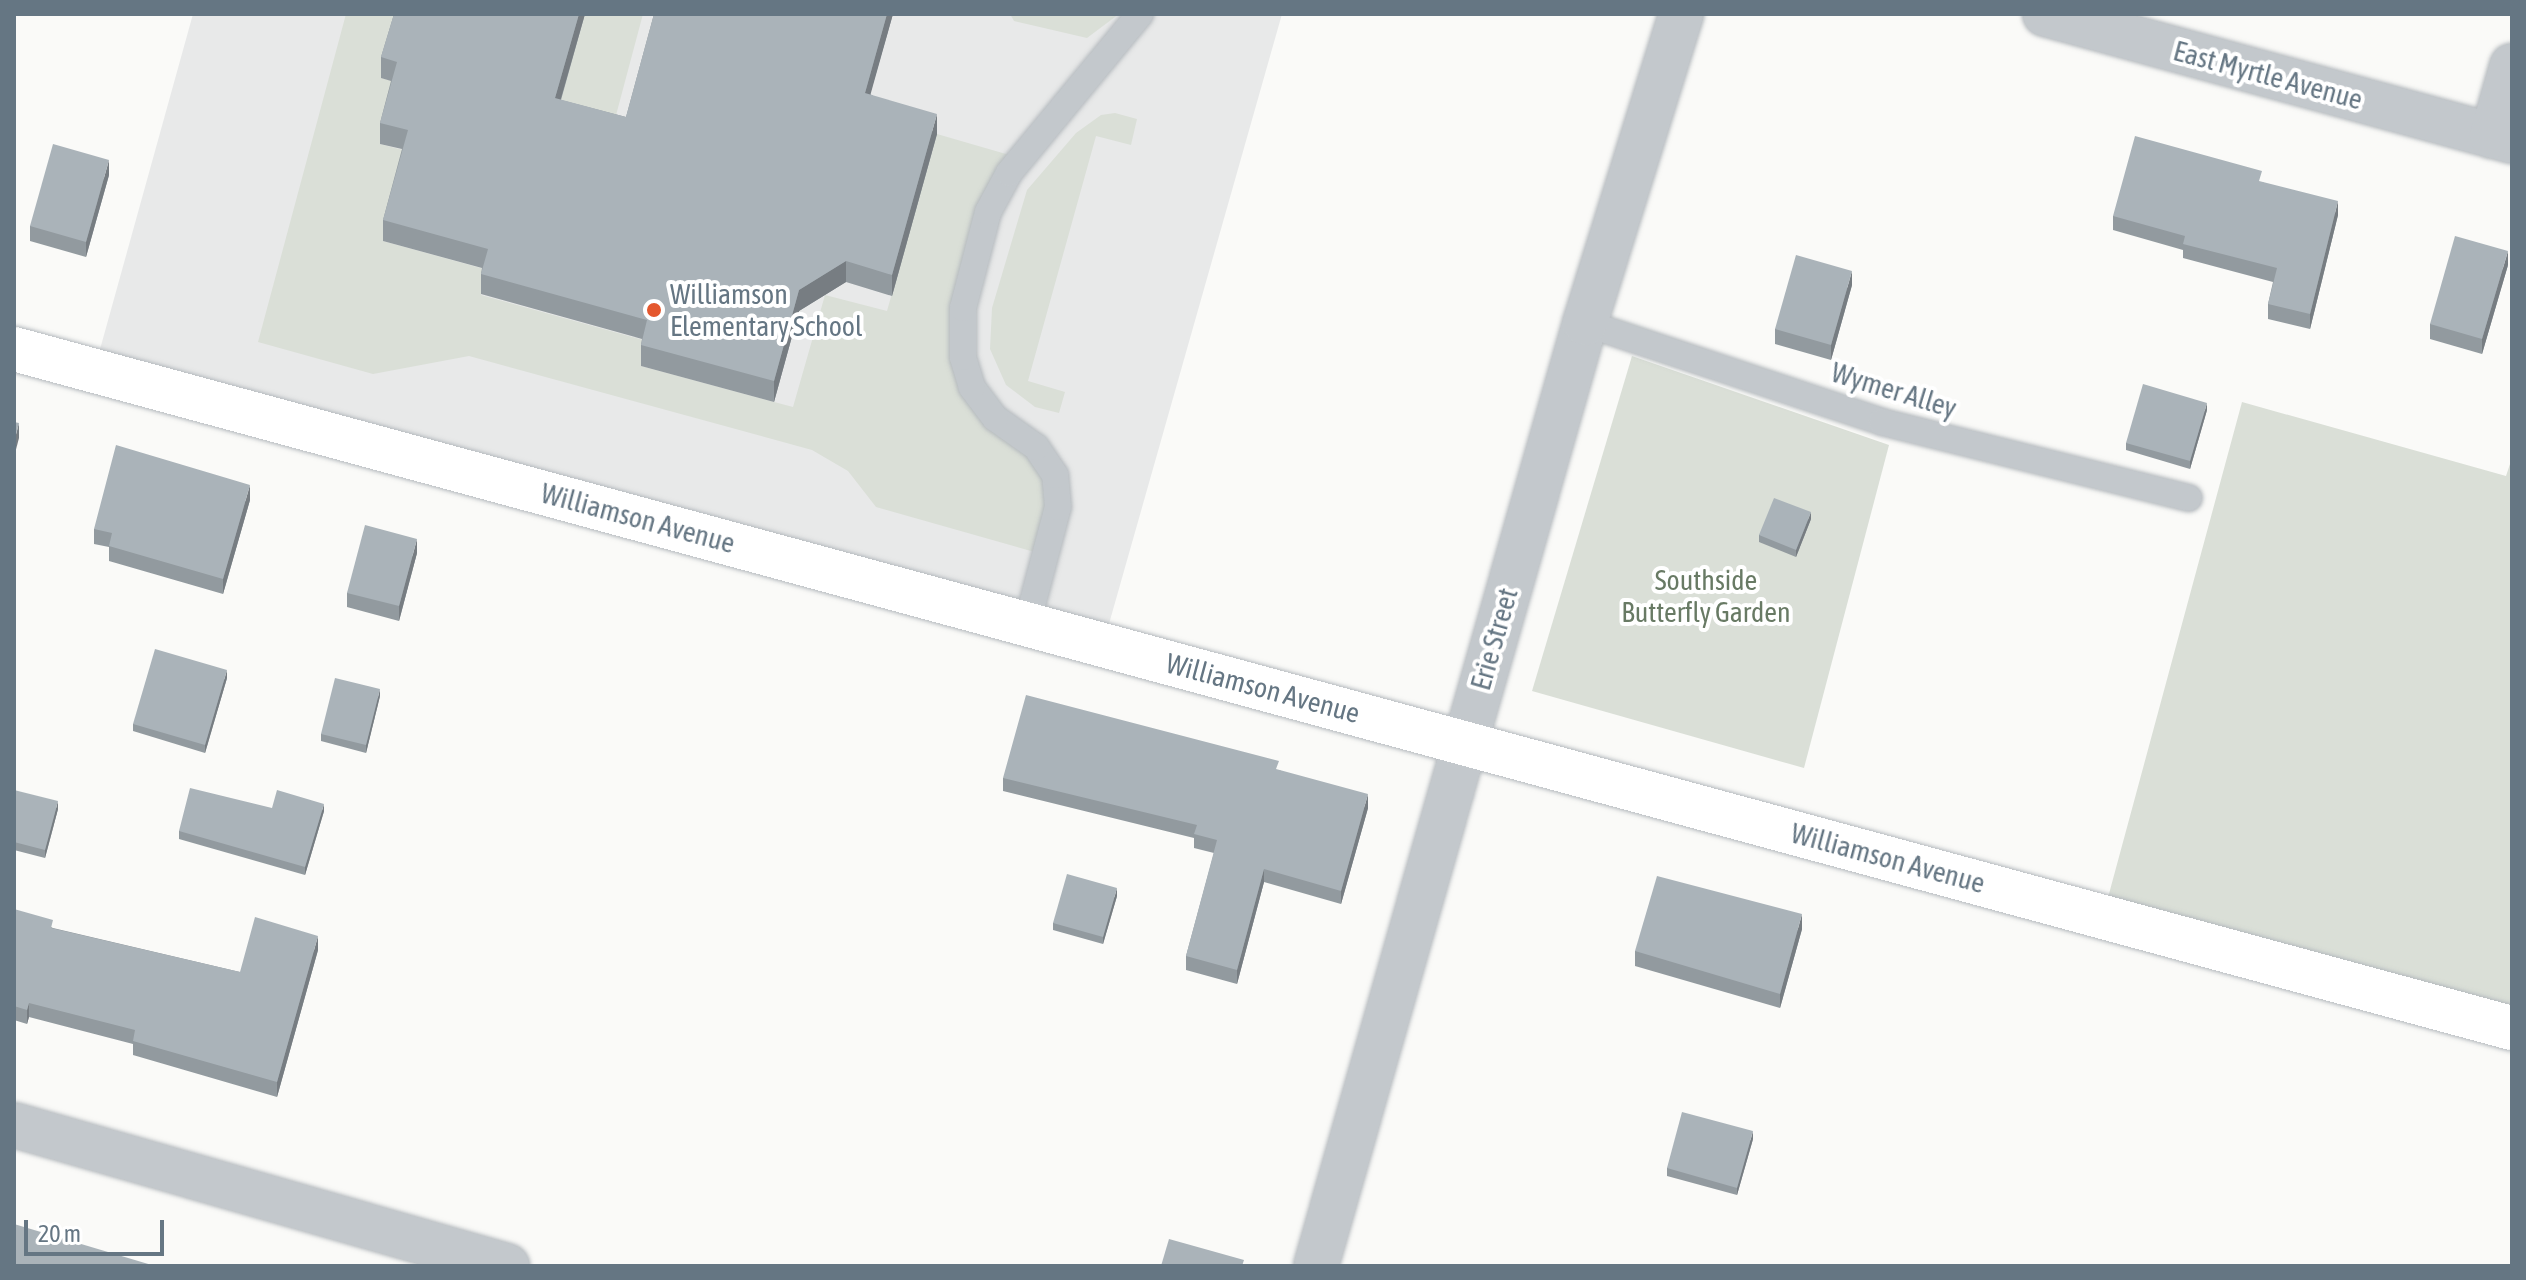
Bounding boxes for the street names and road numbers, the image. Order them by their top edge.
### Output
street label: East Myrtle Avenue [2170,34,2366,116]
street label: Wymer Alley [1827,355,1961,425]
street label: Williamson Avenue [537,476,739,560]
street label: Erie Street [1463,584,1525,694]
street label: Williamson Avenue [1162,646,1364,730]
street label: Williamson Avenue [1787,816,1989,900]

